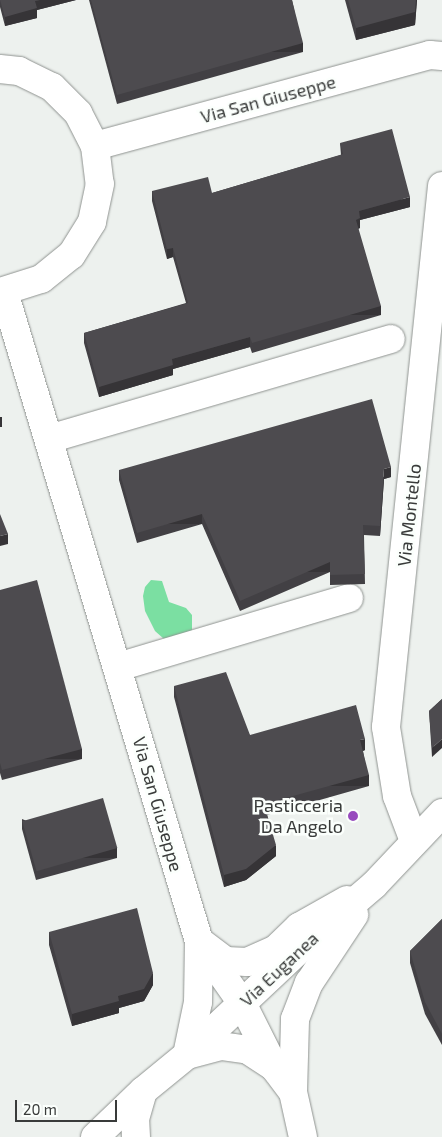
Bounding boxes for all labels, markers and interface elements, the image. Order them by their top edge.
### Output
street label: Via San Giuseppe [198,71,338,127]
street label: Via Montello [393,463,425,567]
street label: Via San Giuseppe [128,734,188,874]
place label: Pasticceria Da Angelo [254,795,343,838]
marker: Pasticceria Da Angelo [347,810,359,822]
street label: Via Euganea [235,927,323,1011]
scale bar [18,1090,120,1122]
text: 20 m [23,1100,57,1118]

